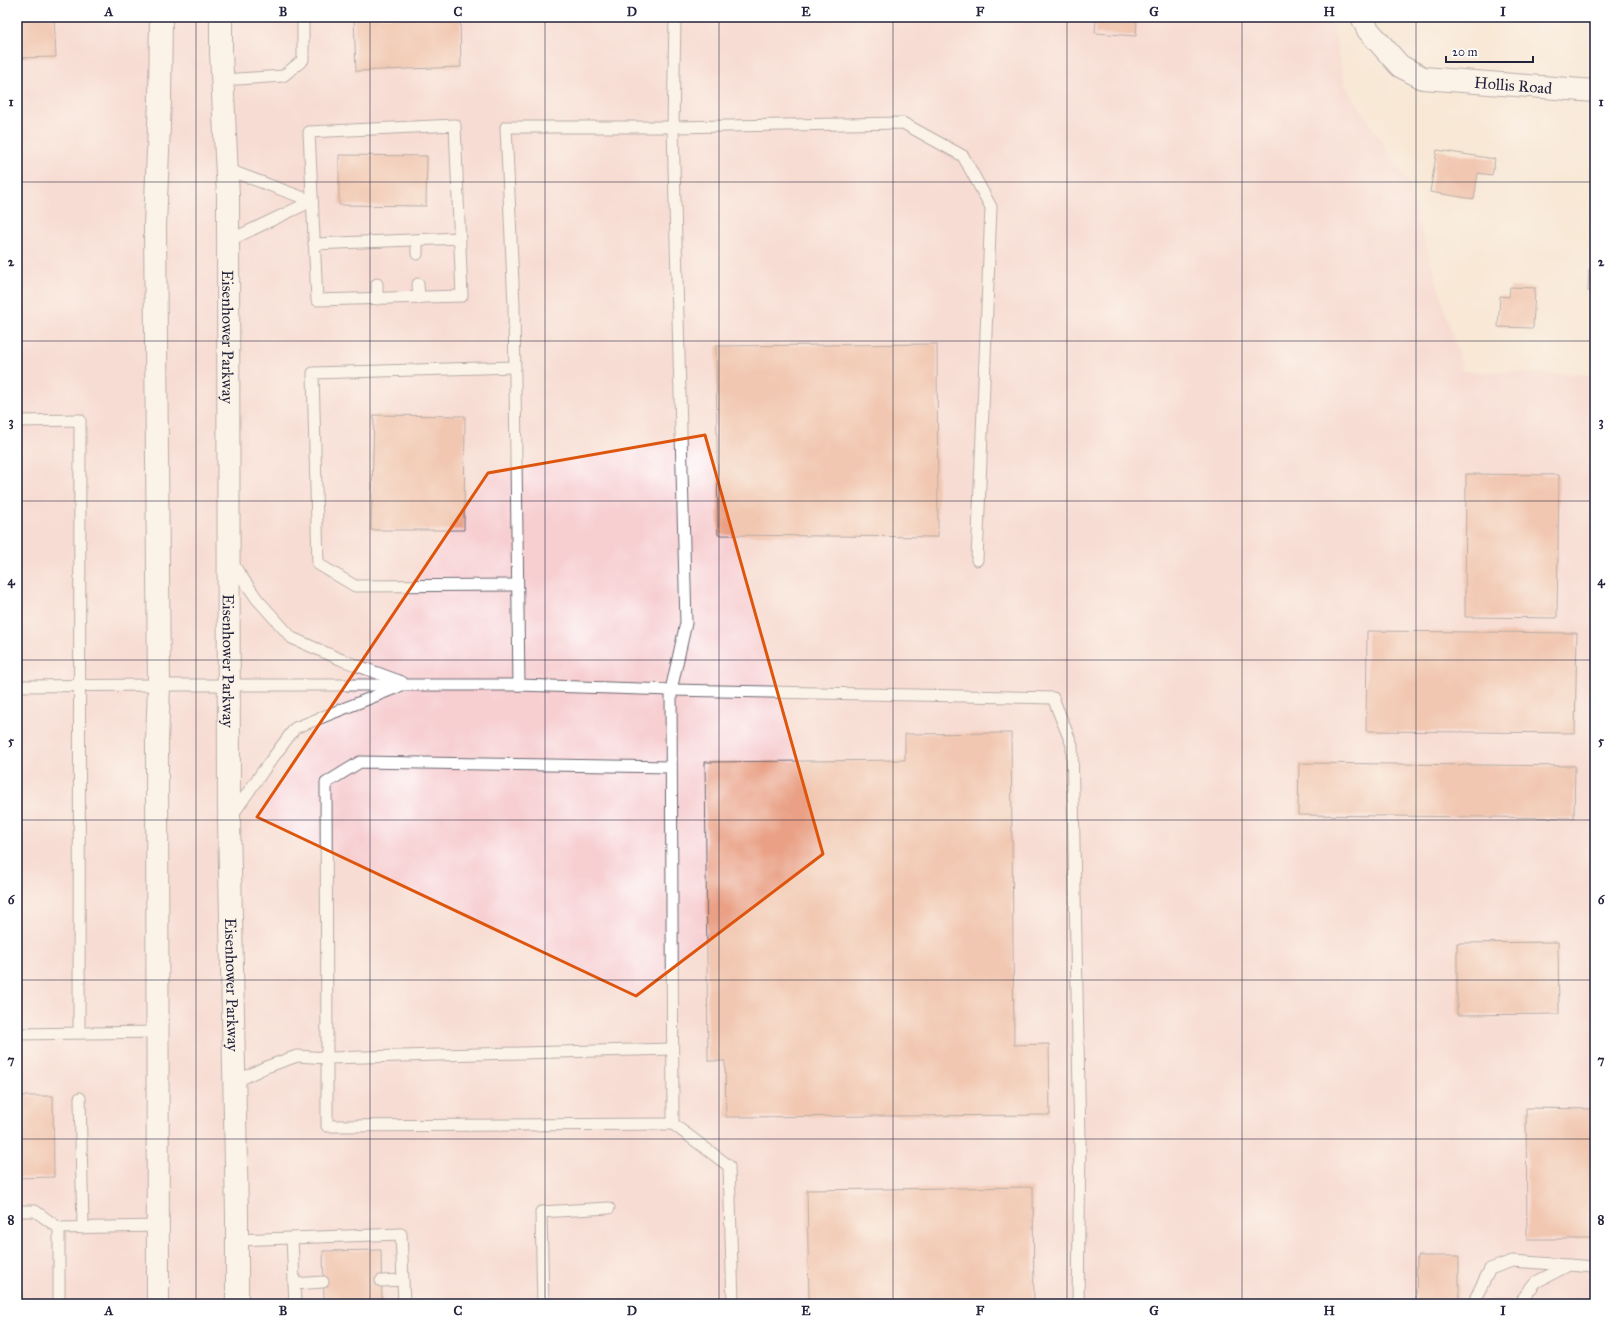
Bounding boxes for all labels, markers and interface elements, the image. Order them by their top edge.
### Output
text: A [104,4,114,20]
text: B [279,4,288,20]
text: C [454,4,463,20]
text: D [627,4,637,20]
text: E [801,4,811,20]
text: F [976,4,985,20]
text: G [1149,4,1159,20]
text: H [1323,4,1335,20]
text: I [1500,4,1506,20]
scale bar [1446,38,1533,64]
text: 20 m [1452,45,1478,59]
street label: Hollis Road [1474,73,1553,98]
text: 1 [8,94,14,110]
text: 1 [1598,94,1604,110]
text: 2 [8,254,15,270]
text: 2 [1598,254,1605,270]
street label: Eisenhower Parkway [218,270,237,404]
text: 3 [8,414,14,430]
text: 3 [1598,414,1604,430]
text: 4 [7,573,15,589]
text: 4 [1597,573,1605,589]
street label: Eisenhower Parkway [219,594,238,728]
text: 5 [8,733,15,749]
text: 5 [1598,733,1605,749]
text: 6 [8,892,16,908]
text: 6 [1598,892,1606,908]
street label: Eisenhower Parkway [221,918,243,1052]
text: 7 [8,1052,15,1068]
text: 7 [1598,1052,1605,1068]
text: 8 [8,1212,15,1228]
text: 8 [1598,1212,1605,1228]
text: A [104,1303,114,1319]
text: B [279,1303,288,1319]
text: C [454,1303,463,1319]
text: D [627,1303,637,1319]
text: E [801,1303,811,1319]
text: F [976,1303,985,1319]
text: G [1149,1303,1159,1319]
text: H [1323,1303,1335,1319]
text: I [1500,1303,1506,1319]

